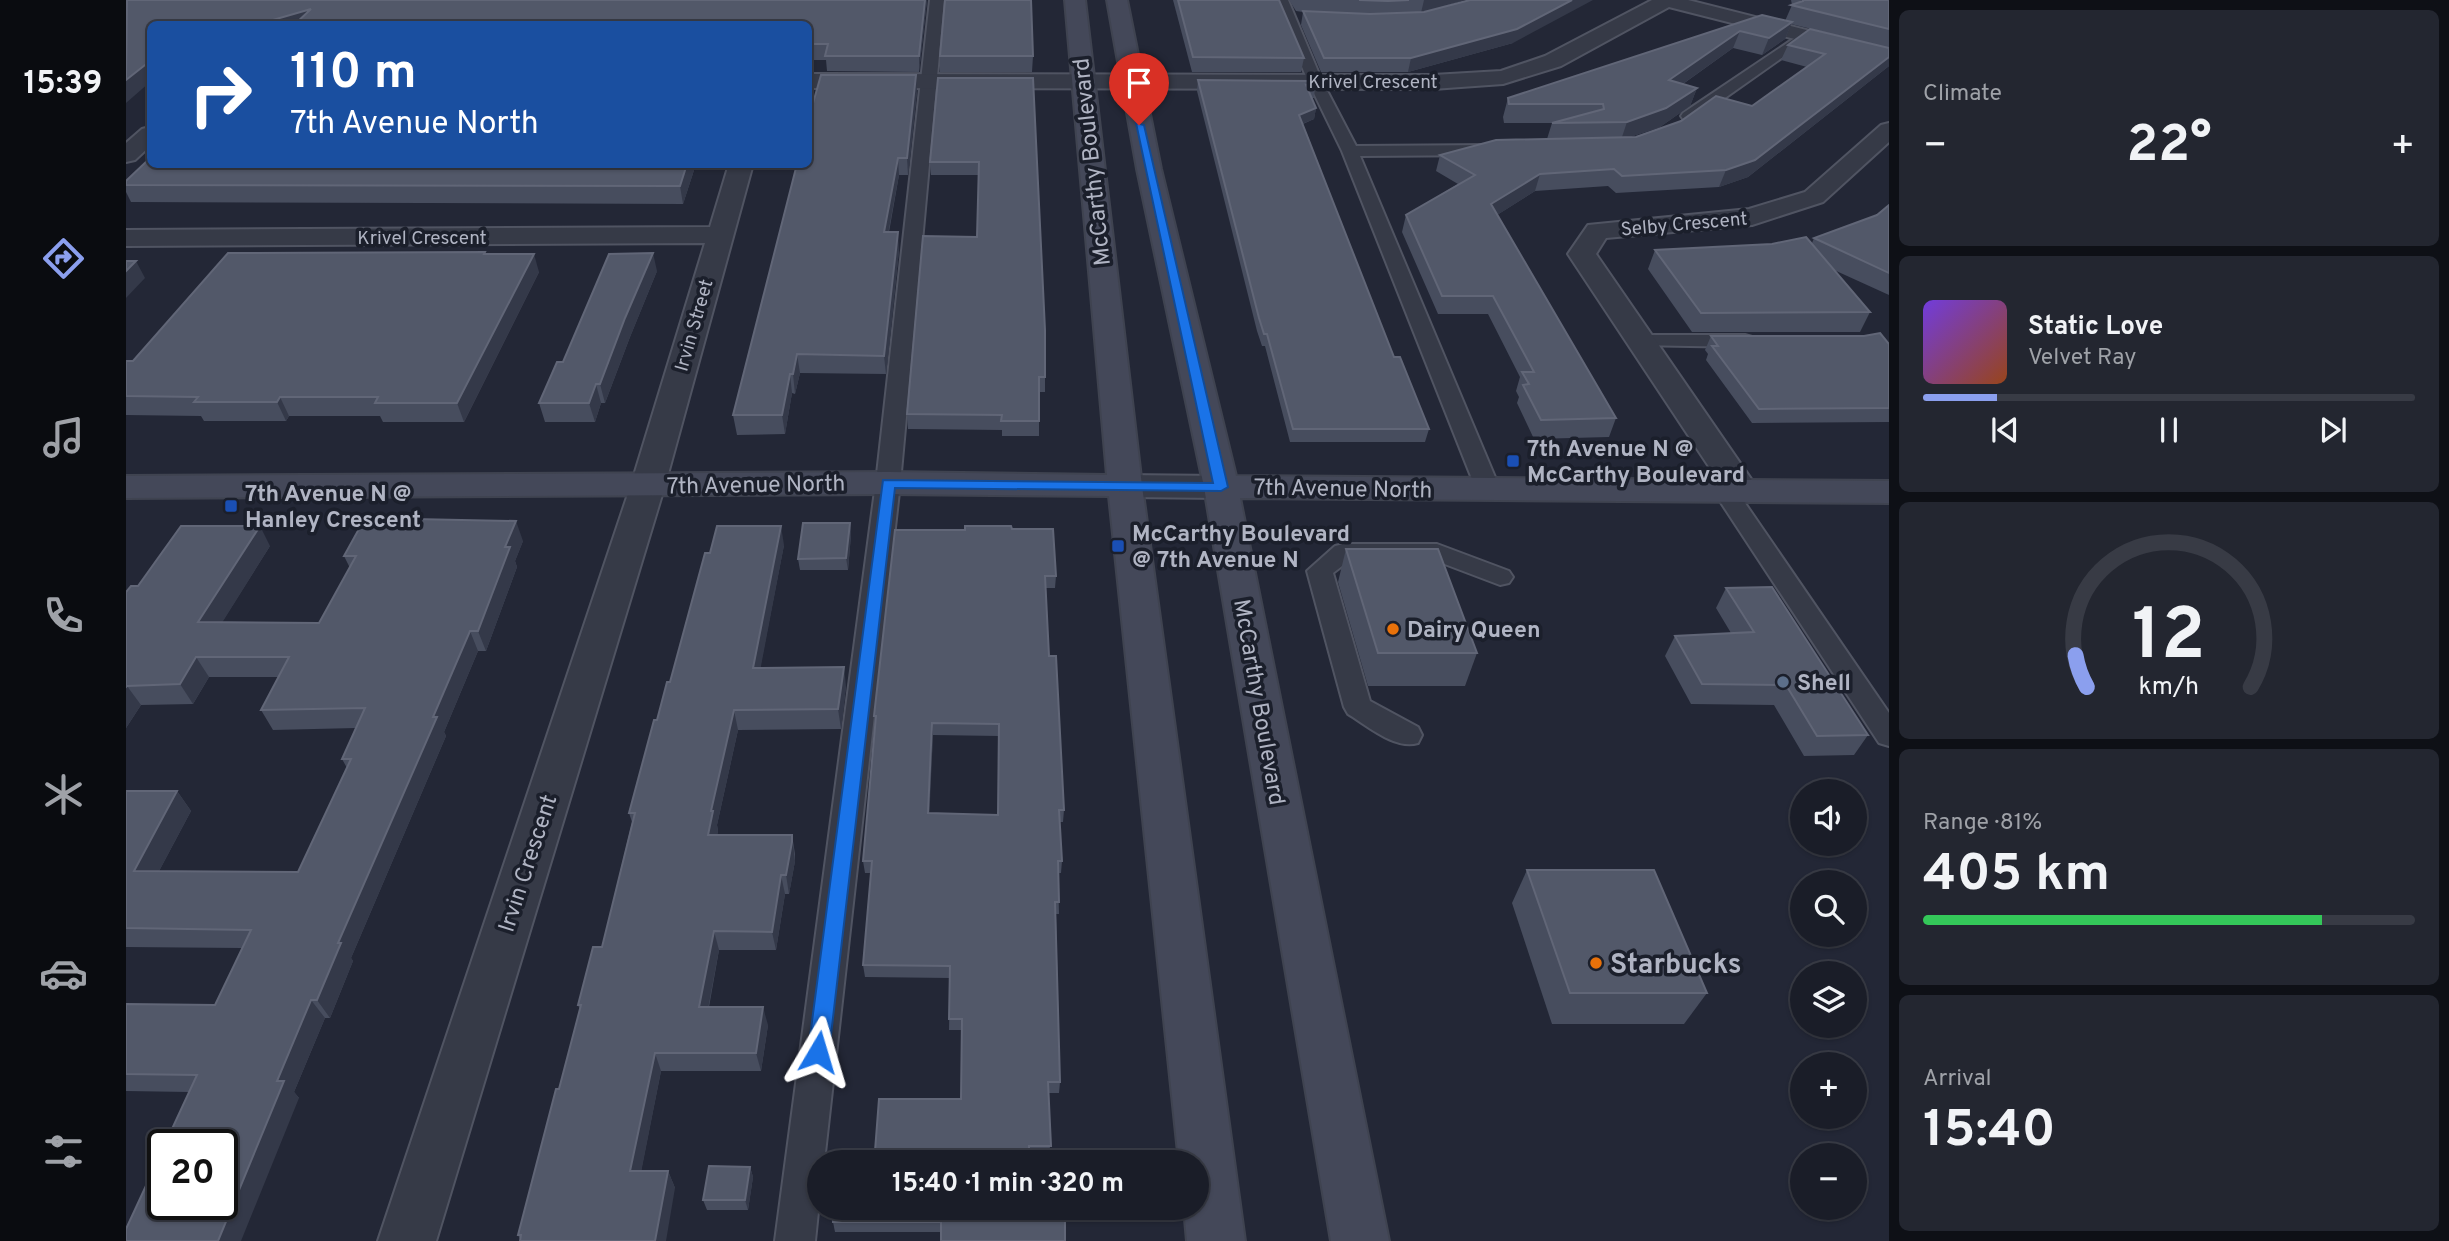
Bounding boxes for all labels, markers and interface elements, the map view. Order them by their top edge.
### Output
text: 110 m [290,44,417,106]
icon: right [175,49,266,140]
pin [1109,53,1169,125]
street label: McCarthy Boulevard [1068,56,1119,267]
icon: arrive [1120,64,1158,102]
text: 15:39 [24,65,102,105]
street label: Krivel Crescent [1308,71,1438,95]
text: Climate [1923,80,2002,109]
text: 7th Avenue North [290,105,539,145]
text: 22° [2126,114,2212,180]
text: − [1923,123,1948,172]
text: + [2390,123,2415,172]
street label: Selby Crescent [1620,208,1748,242]
street label: Krivel Crescent [357,227,487,251]
icon: directions [39,234,88,283]
street label: Irvin Street [670,277,720,374]
text: Static Love [2028,311,2163,344]
text: Velvet Ray [2028,344,2136,373]
icon: previous [1986,411,2024,449]
icon: pause [2150,411,2188,449]
icon: next [2314,411,2352,449]
icon: music [39,413,88,462]
place label: 7th Avenue N @ McCarthy Boulevard [1527,436,1745,491]
marker: 7th Avenue N @ McCarthy Boulevard [1505,453,1521,469]
street label: 7th Avenue North [666,470,846,503]
street label: 7th Avenue North [1253,474,1433,507]
place label: 7th Avenue N @ Hanley Crescent [245,481,421,536]
marker: 7th Avenue N @ Hanley Crescent [223,498,239,514]
place label: McCarthy Boulevard @ 7th Avenue N [1132,521,1350,576]
marker: McCarthy Boulevard @ 7th Avenue N [1110,538,1126,554]
icon: phone [39,591,88,640]
text: 12 [2132,593,2206,685]
street label: McCarthy Boulevard [1225,597,1290,808]
place label: Dairy Queen [1407,617,1541,646]
marker: Dairy Queen [1385,621,1401,637]
place label: Shell [1797,670,1851,699]
text: km/h [2139,671,2199,703]
marker: Shell [1775,674,1791,690]
icon: climate [39,770,88,819]
map controls [1790,779,1867,1220]
button: sound [1790,779,1867,856]
street label: Irvin Crescent [493,791,565,936]
text: Range · 81% [1923,809,2042,838]
text: 405 km [1923,843,2110,909]
button: search [1790,870,1867,947]
place label: Starbucks [1610,948,1741,984]
icon: car [39,949,88,998]
marker: Starbucks [1588,955,1604,971]
button: layers [1790,961,1867,1038]
position arrow [781,1015,855,1089]
button: + [1790,1052,1867,1129]
text: Arrival [1923,1065,1992,1094]
text: 15:40 [1923,1099,2056,1165]
icon: filters [39,1127,88,1176]
speed limit sign: 20 [147,1129,238,1220]
button: − [1790,1143,1867,1220]
text: 15:40 · 1 min · 320 m [892,1168,1124,1201]

